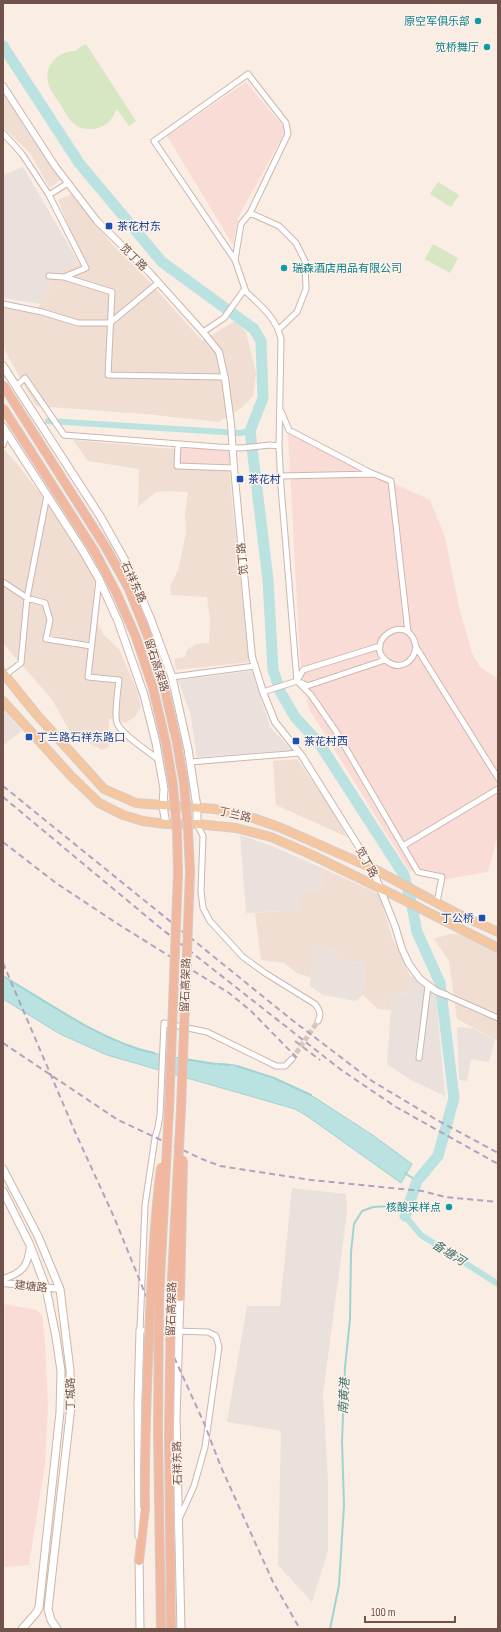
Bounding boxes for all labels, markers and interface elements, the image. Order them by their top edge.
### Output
place label: 原空军俱乐部 [404,15,470,28]
marker: 原空军俱乐部 [473,16,483,26]
place label: 笕桥舞厅 [435,41,479,54]
marker: 笕桥舞厅 [482,42,492,52]
place label: 茶花村东 [117,220,161,233]
marker: 茶花村东 [104,221,114,231]
street label: 笕丁路 [117,241,150,274]
place label: 瑞森酒店用品有限公司 [292,262,402,275]
marker: 瑞森酒店用品有限公司 [279,263,289,273]
place label: 茶花村 [248,473,281,486]
marker: 茶花村 [235,474,245,484]
street label: 笕丁路 [235,542,250,576]
street label: 石祥东路 [118,560,149,605]
street label: 留石高架路 [142,637,171,693]
place label: 丁兰路石祥东路口 [37,731,125,744]
marker: 丁兰路石祥东路口 [24,732,34,742]
place label: 茶花村西 [304,735,348,748]
marker: 茶花村西 [291,736,301,746]
street label: 丁兰路 [217,804,252,825]
street label: 笕丁路 [353,845,380,880]
place label: 丁公桥 [441,912,474,925]
marker: 丁公桥 [477,913,487,923]
street label: 留石高架路 [178,957,193,1013]
place label: 核酸采样点 [386,1201,441,1214]
marker: 核酸采样点 [444,1202,454,1212]
water label: 备塘河 [429,1238,470,1270]
street label: 建塘路 [14,1278,48,1295]
street label: 留石高架路 [164,1281,179,1337]
water label: 南黄港 [336,1376,353,1414]
street label: 丁城路 [64,1378,77,1411]
street label: 石祥东路 [171,1441,184,1485]
scale bar [365,1598,455,1624]
text: 100 m [371,1605,396,1620]

